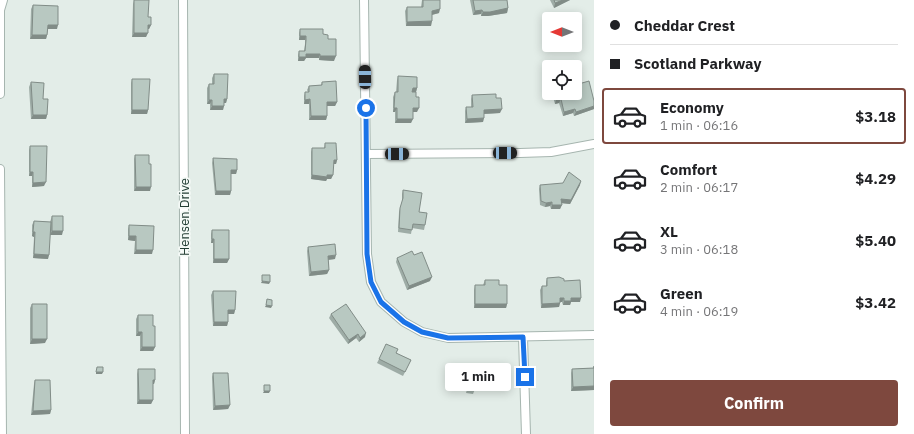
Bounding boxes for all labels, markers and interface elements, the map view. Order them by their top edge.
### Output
north arrow [542,12,582,52]
map controls [542,12,582,100]
text: Cheddar Crest [634,16,735,35]
text: Scotland Parkway [634,54,761,73]
button: locate [542,60,582,100]
car [359,65,371,89]
icon: car [612,98,648,134]
text: Economy [660,98,724,117]
route start [357,99,375,117]
text: $3.18 [855,107,896,126]
text: 1 min · 06:16 [660,117,738,134]
car [493,147,517,159]
car [385,148,409,160]
icon: car [612,160,648,196]
text: Comfort [660,160,717,179]
text: $4.29 [855,169,896,188]
street label: Hensen Drive [176,178,193,256]
text: 2 min · 06:17 [660,179,738,196]
icon: car [612,222,648,258]
text: XL [660,222,678,241]
text: $5.40 [855,231,896,250]
text: 3 min · 06:18 [660,241,738,258]
icon: car [612,284,648,320]
text: Green [660,284,703,303]
text: $3.42 [855,293,896,312]
text: 4 min · 06:19 [660,303,738,320]
callout: 1 min [445,363,511,391]
text: 1 min [461,368,495,385]
route end [516,368,534,386]
button: Confirm [610,380,898,426]

